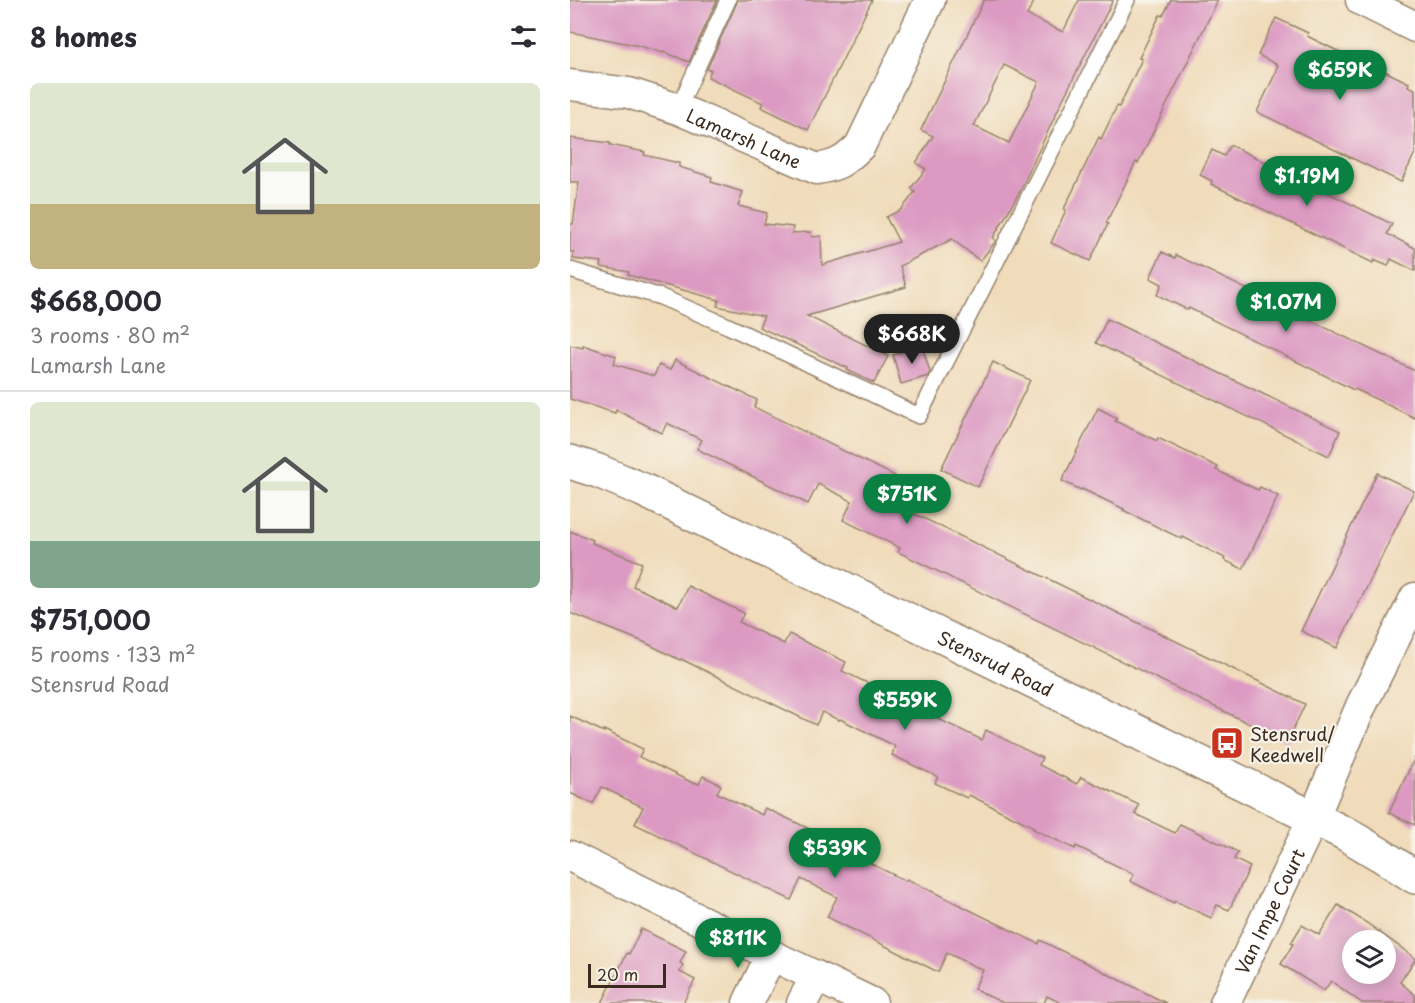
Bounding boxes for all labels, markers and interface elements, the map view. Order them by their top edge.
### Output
text: 8 homes [30,17,137,56]
icon: filters [507,20,540,53]
pin: $659K [1298,50,1382,101]
text: $659K [1308,54,1372,84]
street label: Lamarsh Lane [682,101,806,174]
icon: home [231,122,339,230]
pin: $1.19M [1258,156,1356,207]
text: $1.19M [1274,160,1340,190]
text: $668,000 [30,281,162,320]
pin: $1.07M [1237,282,1335,333]
text: $1.07M [1250,286,1322,316]
pin: $668K [870,314,954,365]
text: $668K [878,318,946,348]
text: 3 rooms · 80 m² [30,320,190,350]
text: Lamarsh Lane [30,350,166,380]
icon: home [231,441,339,549]
pin: $751K [865,474,949,525]
text: $751K [877,478,937,508]
text: $751,000 [30,600,151,639]
street label: Stensrud Road [933,623,1058,702]
text: 5 rooms · 133 m² [30,639,196,669]
text: Stensrud Road [30,669,170,699]
pin: $559K [863,680,947,731]
text: $559K [873,684,937,714]
place label: Stensrud/ Keedwell [1250,720,1335,768]
bus stop icon: Stensrud/ Keedwell [1209,725,1245,761]
pin: $539K [793,828,877,879]
text: $539K [803,832,867,862]
street label: Van Impe Court [1227,844,1311,978]
pin: $811K [696,918,780,969]
text: $811K [709,922,767,952]
map controls [1342,930,1396,984]
button: layers [1342,930,1396,984]
scale bar [588,961,666,988]
text: 20 m [597,962,638,986]

